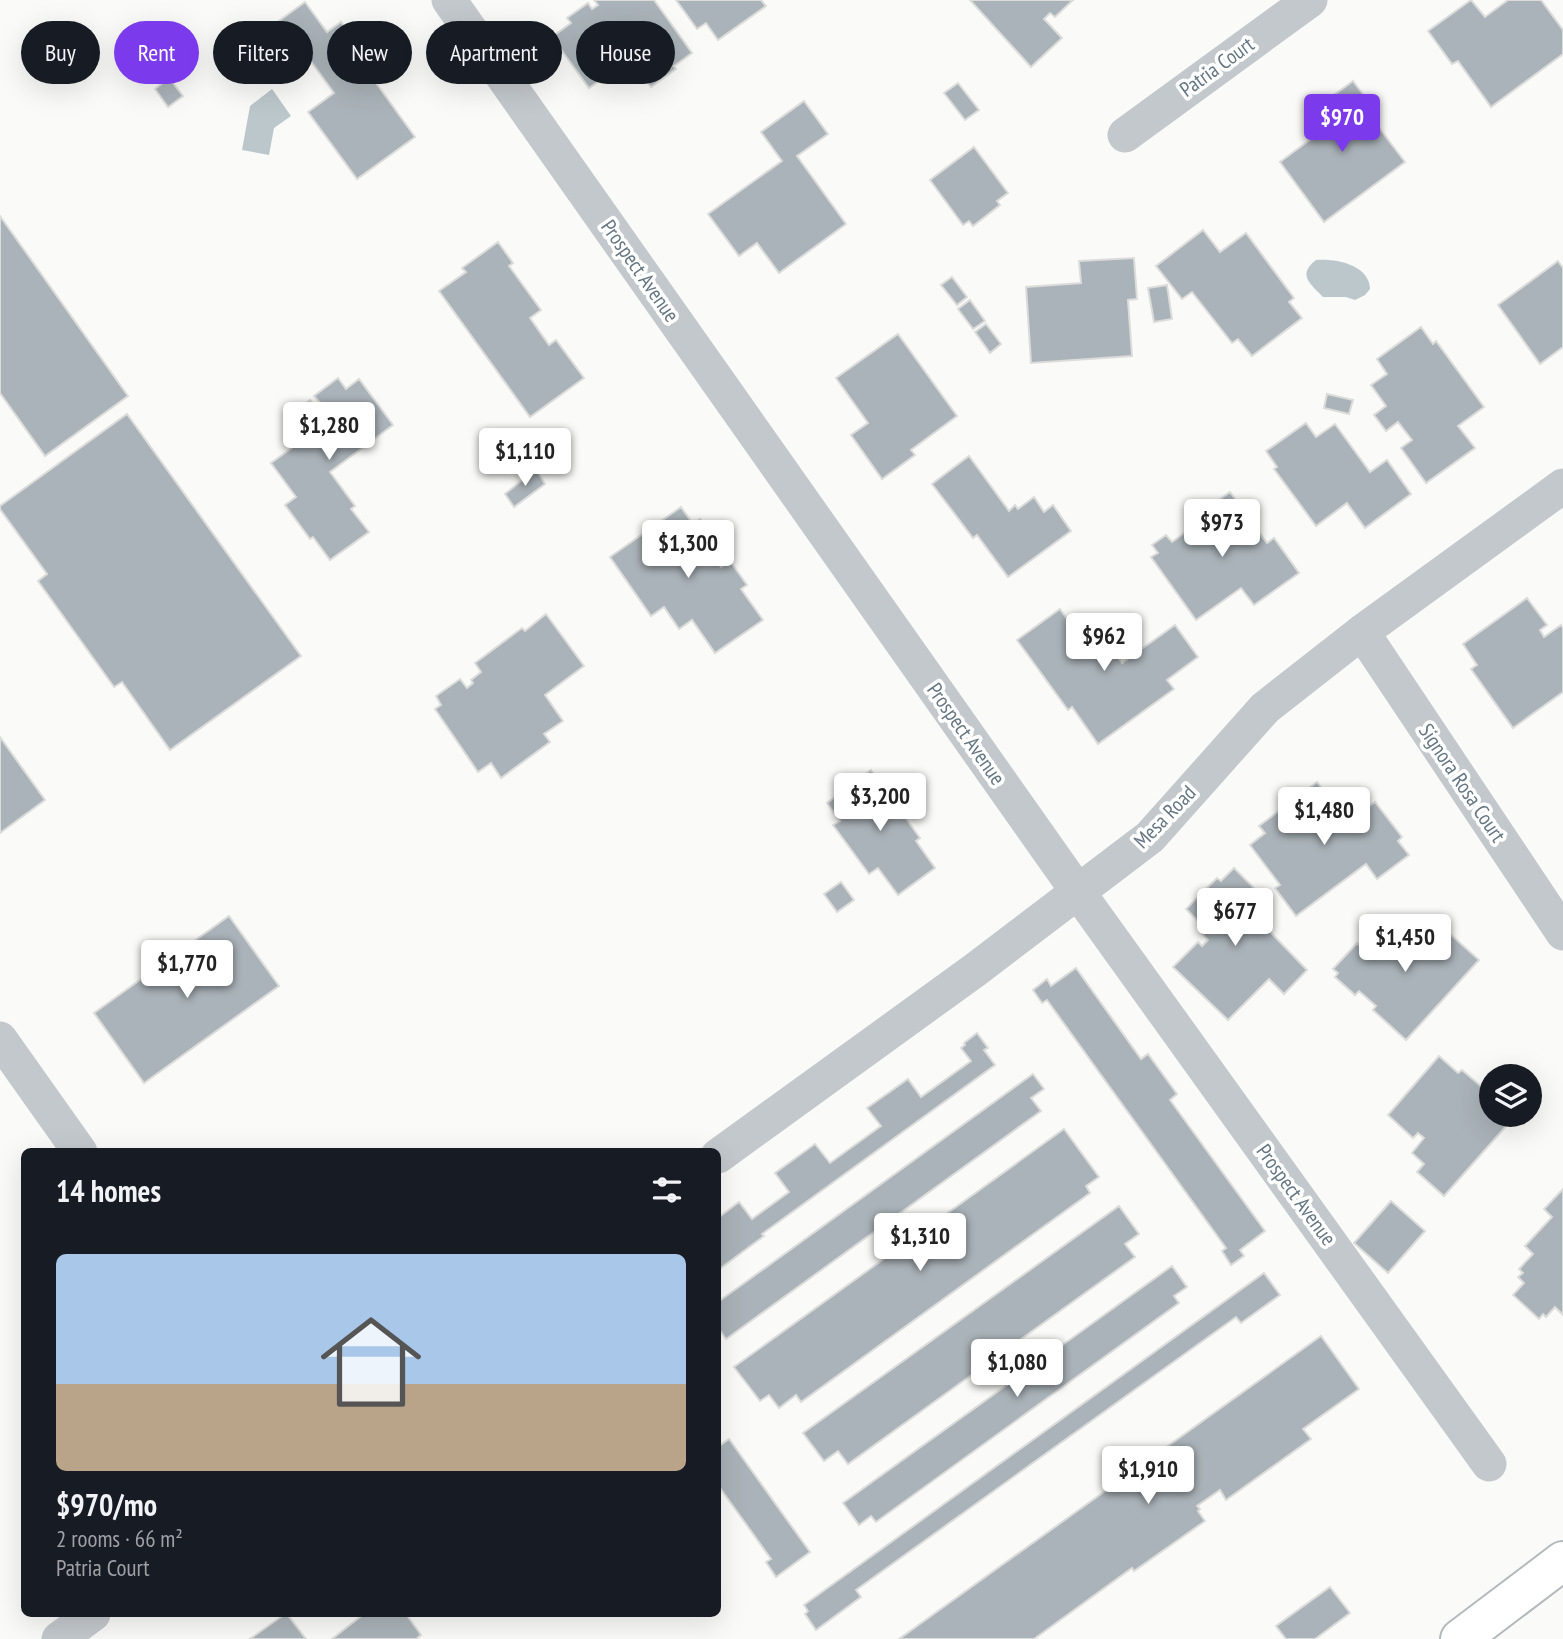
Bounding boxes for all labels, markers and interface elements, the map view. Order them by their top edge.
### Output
chip: Buy [21,21,100,84]
chip: Rent [114,21,199,84]
chip: Filters [213,21,313,84]
chip: New [327,21,412,84]
chip: Apartment [426,21,562,84]
chip: House [576,21,675,84]
street label: Patria Court [1174,30,1259,103]
pin: $970 [1301,94,1383,154]
text: $970 [1320,102,1364,131]
street label: Prospect Avenue [595,214,686,327]
pin: $1,280 [272,402,386,462]
text: $1,280 [299,410,359,439]
pin: $1,110 [468,428,582,488]
text: $1,110 [495,436,555,465]
pin: $973 [1181,500,1263,559]
text: $973 [1200,507,1244,536]
pin: $1,300 [631,520,745,580]
text: $1,300 [658,528,718,557]
pin: $962 [1063,614,1145,673]
text: $962 [1082,621,1126,650]
street label: Prospect Avenue [921,677,1012,790]
street label: Signora Rosa Court [1413,718,1512,847]
pin: $3,200 [823,774,937,833]
street label: Mesa Road [1128,779,1201,854]
text: $3,200 [850,781,910,810]
pin: $1,480 [1267,788,1381,847]
text: $1,480 [1294,795,1354,824]
pin: $677 [1194,888,1276,948]
text: $677 [1213,896,1257,925]
pin: $1,450 [1348,914,1462,974]
text: $1,450 [1375,922,1435,951]
pin: $1,770 [130,940,244,1000]
text: $1,770 [157,948,217,977]
map controls [1479,1064,1542,1127]
button: layers [1479,1064,1542,1127]
street label: Prospect Avenue [1251,1139,1342,1251]
text: 14 homes [56,1171,161,1210]
icon: filters [648,1171,686,1209]
pin: $1,310 [863,1214,977,1273]
text: $1,310 [890,1221,950,1250]
icon: home [308,1299,434,1425]
pin: $1,080 [960,1340,1074,1399]
text: $1,080 [987,1347,1047,1376]
pin: $1,910 [1091,1446,1205,1506]
text: $1,910 [1118,1454,1178,1483]
text: $970/mo [56,1485,157,1524]
text: 2 rooms · 66 m² [56,1524,183,1553]
text: Patria Court [56,1553,150,1582]

